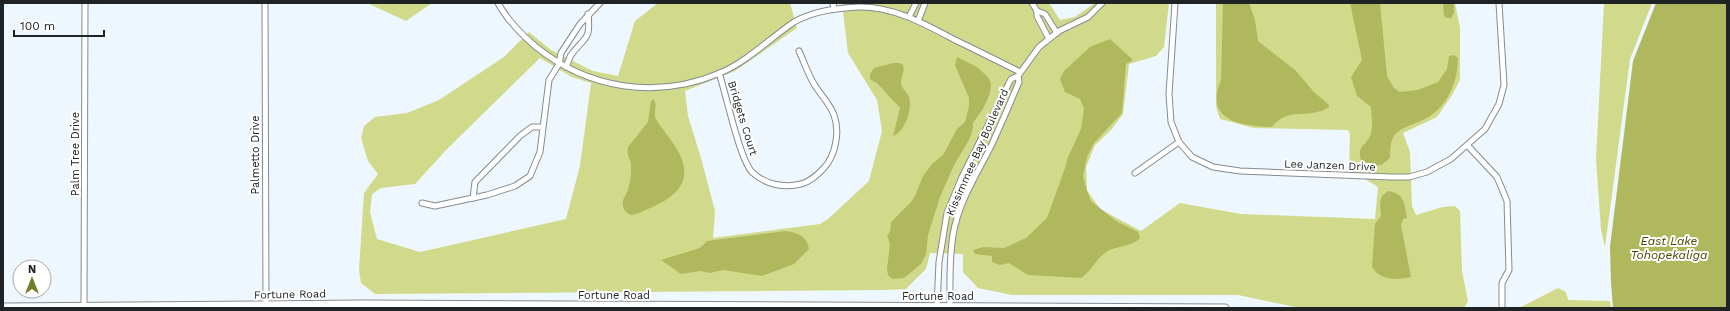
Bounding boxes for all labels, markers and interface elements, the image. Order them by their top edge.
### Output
scale bar [14,12,104,38]
text: 100 m [20,19,55,33]
street label: Bridgets Court [725,79,760,157]
street label: Kissimmee Bay Boulevard [944,87,1011,218]
street label: Palm Tree Drive [69,112,82,196]
street label: Palmetto Drive [249,115,262,195]
street label: Lee Janzen Drive [1284,157,1376,174]
water label: East Lake Tohopekaliga [1631,234,1708,262]
north arrow [12,259,52,299]
text: N [28,263,36,276]
street label: Fortune Road [254,287,326,302]
street label: Fortune Road [578,289,650,302]
street label: Fortune Road [902,290,974,303]

